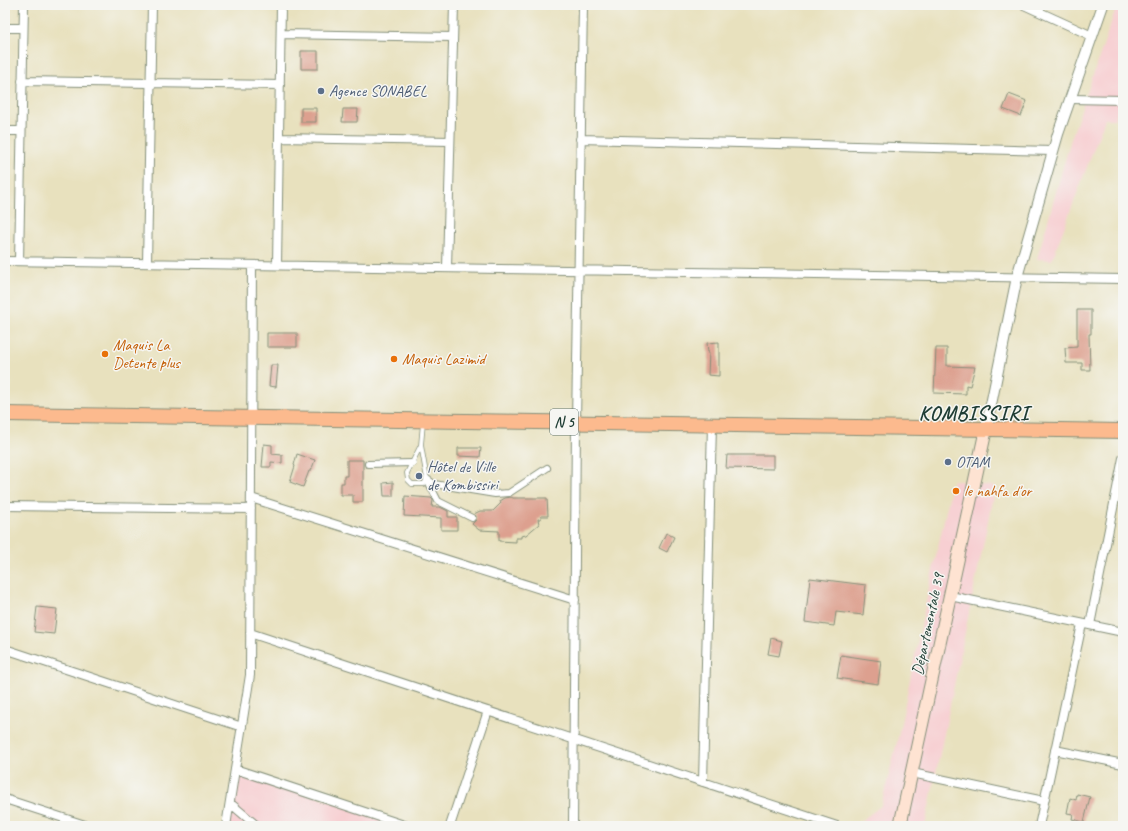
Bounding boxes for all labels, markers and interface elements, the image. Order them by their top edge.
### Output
place label: Agence SONABEL [329,81,428,101]
marker: Agence SONABEL [316,86,326,96]
place label: Maquis La Detente plus [113,335,181,373]
marker: Maquis La Detente plus [100,349,110,359]
place label: Maquis Lazimid [402,349,488,369]
marker: Maquis Lazimid [389,354,399,364]
district label: KOMBISSIRI [919,401,1033,426]
road number: N 5 [550,409,578,435]
place label: OTAM [956,452,991,472]
place label: Hôtel de Ville de Kombissiri [427,457,500,495]
marker: OTAM [943,457,953,467]
marker: Hôtel de Ville de Kombissiri [414,471,424,481]
place label: le nahfa d'or [964,481,1034,501]
marker: le nahfa d'or [951,486,961,496]
street label: Départementale 39 [907,570,949,677]

